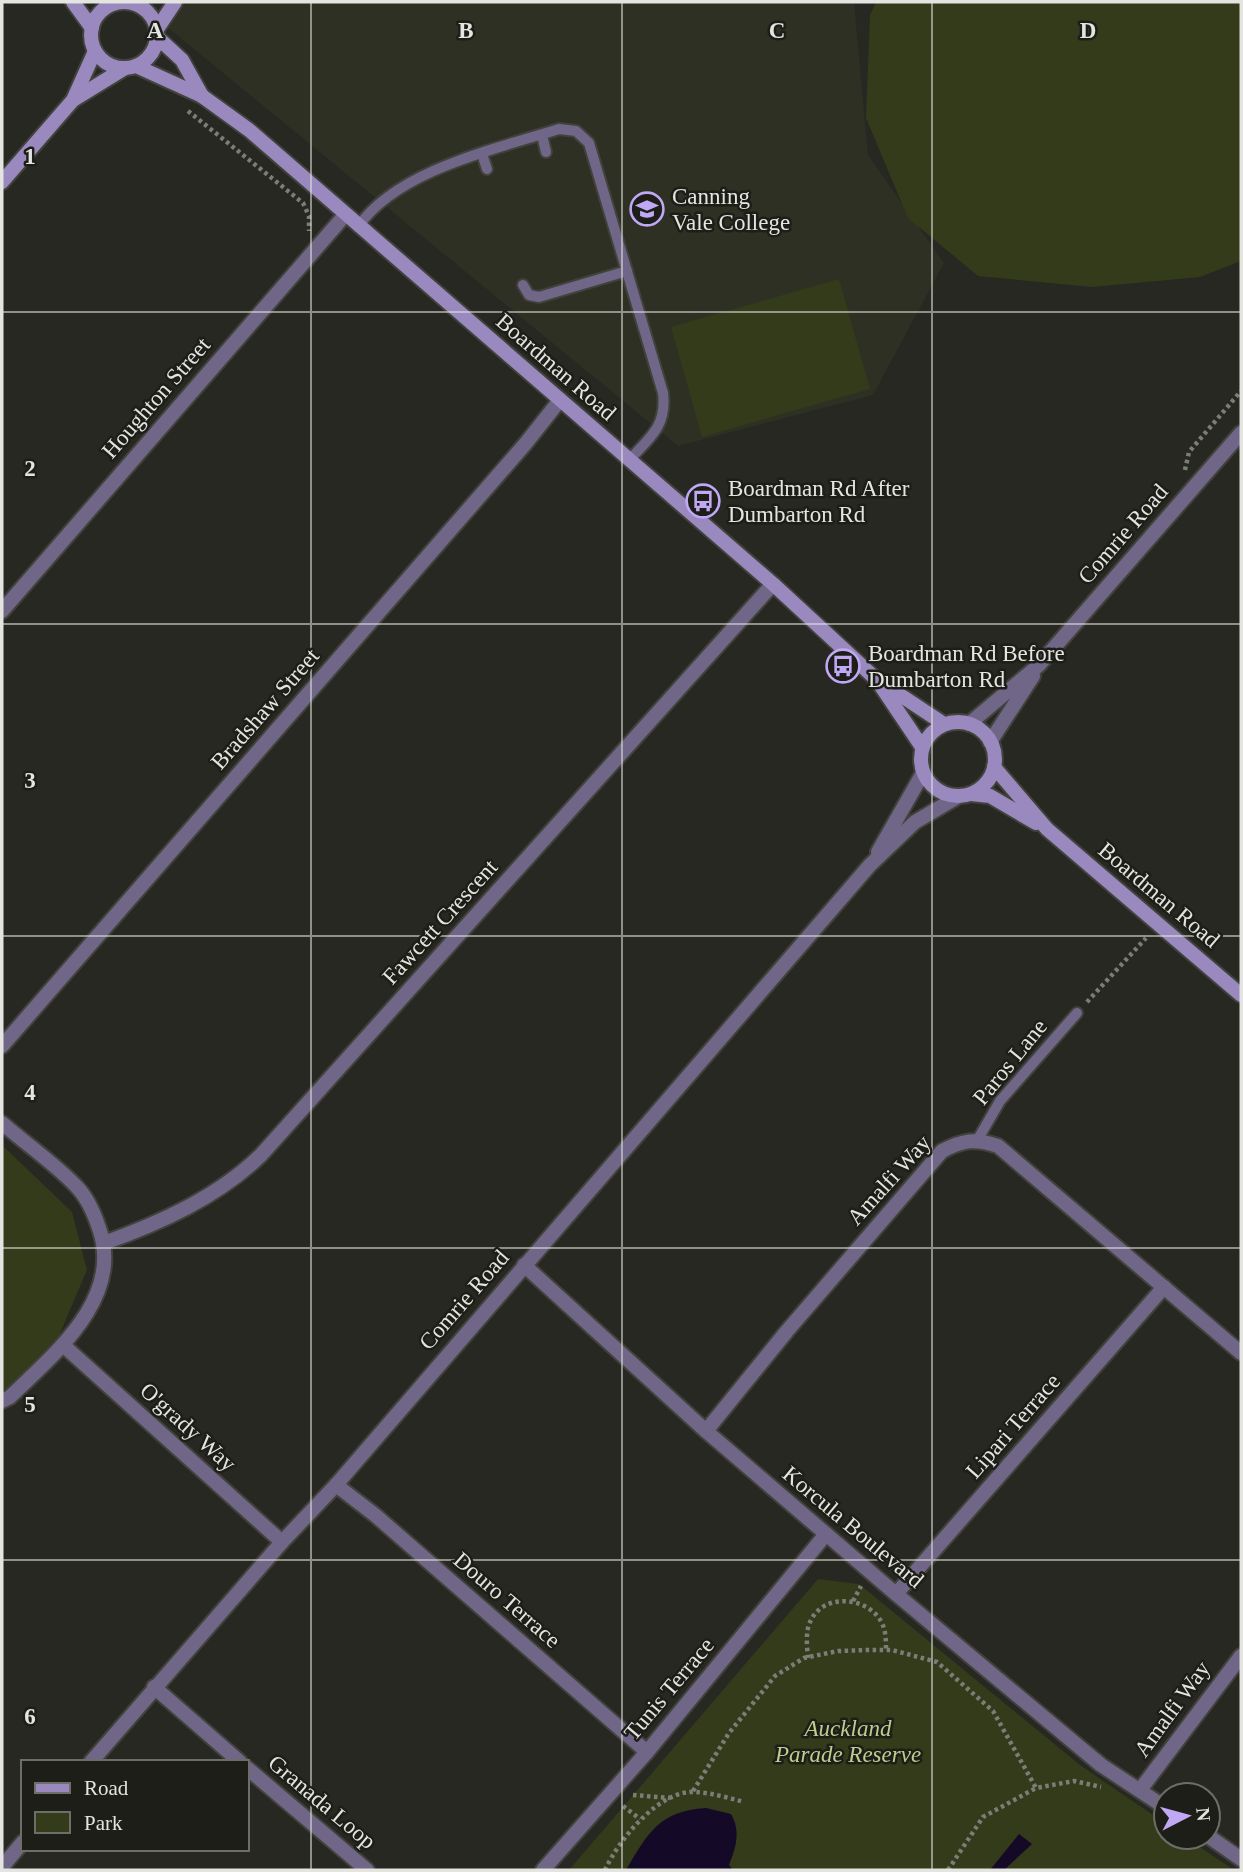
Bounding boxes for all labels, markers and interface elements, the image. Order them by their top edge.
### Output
text: A [147,18,164,43]
text: B [458,18,474,43]
text: C [769,18,785,43]
text: D [1080,18,1096,43]
text: 1 [24,144,36,169]
place label: Canning Vale College [672,184,790,235]
school or university icon: Canning Vale College [628,190,666,228]
street label: Boardman Road [491,308,621,426]
street label: Houghton Street [97,332,215,463]
text: 2 [24,456,36,481]
place label: Boardman Rd After Dumbarton Rd [728,476,910,527]
street label: Comrie Road [1073,479,1173,589]
bus stop icon: Boardman Rd After Dumbarton Rd [684,482,722,520]
place label: Boardman Rd Before Dumbarton Rd [868,641,1065,692]
street label: Bradshaw Street [206,643,324,774]
bus stop icon: Boardman Rd Before Dumbarton Rd [824,647,862,685]
text: 3 [24,768,36,793]
street label: Boardman Road [1093,837,1225,953]
street label: Fawcett Crescent [378,854,503,989]
street label: Paros Lane [968,1014,1052,1110]
text: 4 [24,1080,36,1105]
street label: Amalfi Way [842,1130,936,1230]
street label: Comrie Road [414,1245,514,1355]
street label: Lipari Terrace [961,1369,1065,1483]
street label: O'grady Way [135,1378,241,1477]
text: 5 [24,1392,36,1417]
street label: Korcula Boulevard [778,1461,929,1593]
street label: Douro Terrace [449,1547,565,1653]
street label: Tunis Terrace [619,1633,719,1745]
street label: Amalfi Way [1129,1656,1215,1762]
text: 6 [24,1704,36,1729]
park label: Auckland Parade Reserve [774,1716,921,1767]
street label: Granada Loop [263,1750,381,1854]
legend [21,1760,248,1851]
text: Road [84,1776,129,1800]
north arrow [1152,1781,1222,1851]
text: N [1192,1806,1215,1822]
text: Park [84,1811,123,1835]

